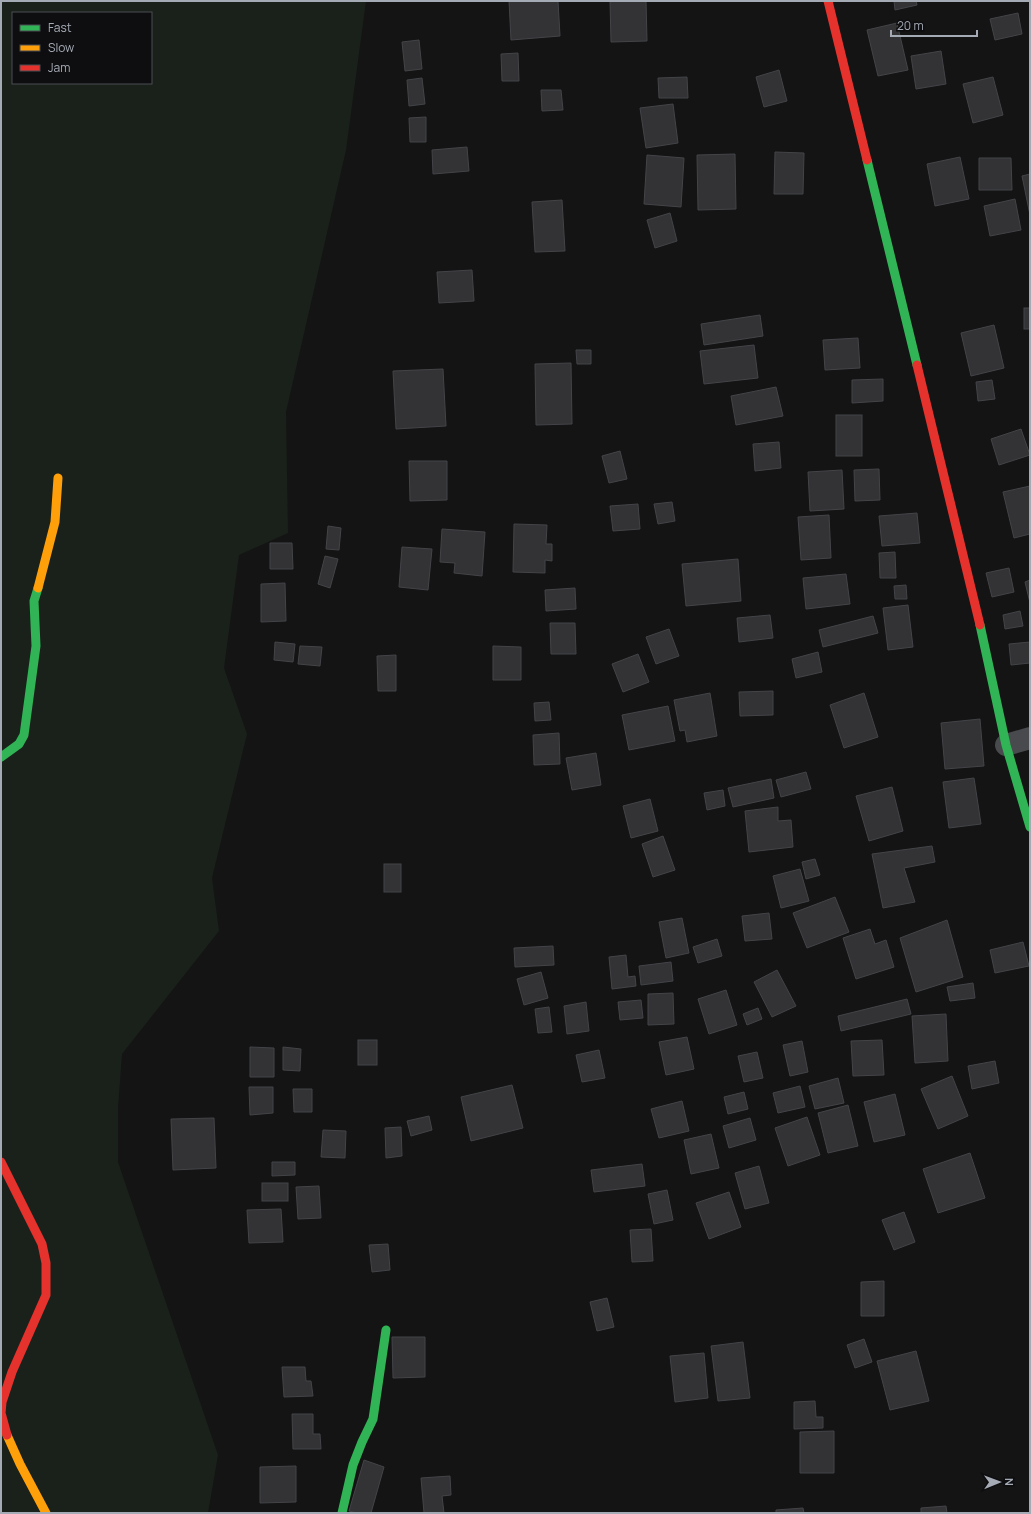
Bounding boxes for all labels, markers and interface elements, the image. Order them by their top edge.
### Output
legend [12,12,152,84]
scale bar [891,12,977,38]
text: 20 m [897,17,924,34]
text: Fast [48,19,72,36]
text: Slow [48,39,74,56]
text: Jam [48,59,70,76]
north arrow [979,1462,1019,1502]
text: N [1002,1478,1017,1486]

